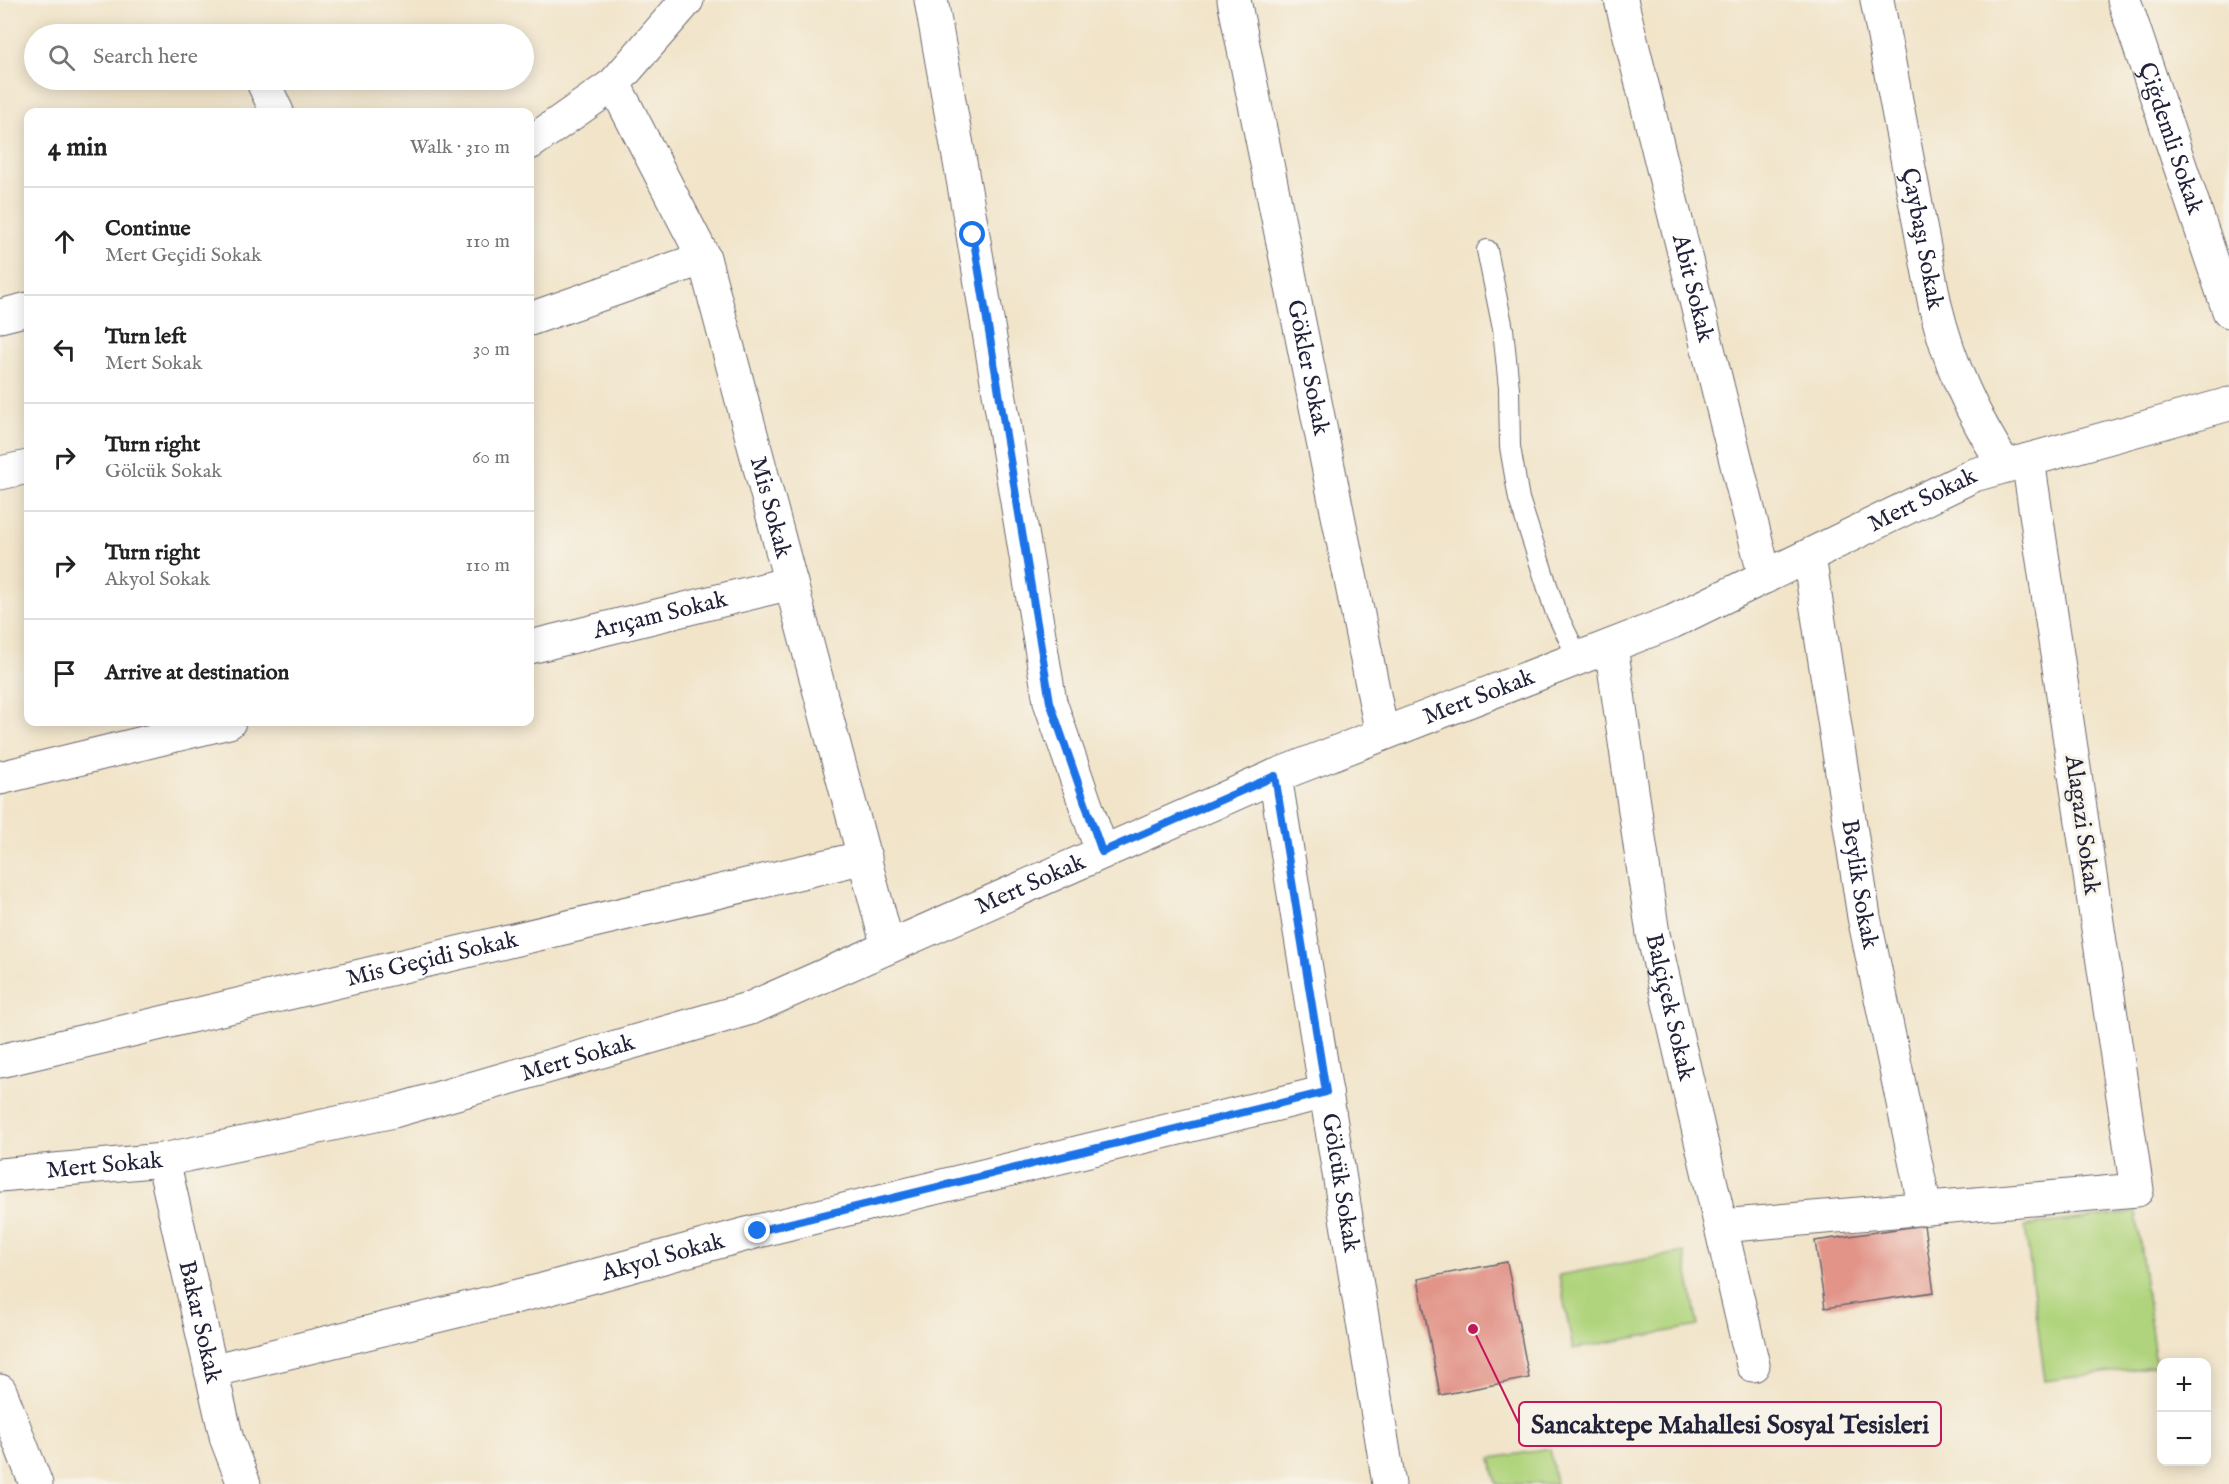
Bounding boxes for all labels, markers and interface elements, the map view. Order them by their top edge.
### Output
search box [24,24,534,90]
icon: search [45,41,78,74]
text: Search here [93,43,198,71]
street label: Çiğdemli Sokak [2131,58,2211,218]
text: 4 min [48,131,107,164]
text: Walk · 310 m [410,135,510,160]
street label: Çaybaşı Sokak [1894,165,1951,312]
text: Continue [105,215,191,243]
route start [959,221,985,247]
icon: ahead [48,225,81,258]
text: 110 m [466,229,510,254]
street label: Abit Sokak [1664,230,1721,345]
text: Mert Geçidi Sokak [105,243,262,268]
street label: Gökler Sokak [1279,297,1337,438]
text: Turn left [105,323,187,351]
icon: left [48,333,81,366]
text: 30 m [473,337,510,362]
text: Mert Sokak [105,351,202,376]
text: Turn right [105,431,200,459]
icon: right [48,441,81,474]
text: 60 m [472,445,510,470]
street label: Mis Sokak [742,453,799,562]
text: Gölcük Sokak [105,459,222,484]
street label: Mert Sokak [1863,460,1982,540]
text: Turn right [105,539,200,567]
icon: right [48,549,81,582]
text: 110 m [466,553,510,578]
text: Akyol Sokak [105,567,210,592]
street label: Arıçam Sokak [589,584,731,647]
icon: arrive [48,657,81,690]
text: Arrive at destination [105,659,289,687]
street label: Mert Sokak [1419,661,1539,733]
street label: Alagazi Sokak [2057,752,2107,897]
street label: Beylik Sokak [1834,817,1886,952]
street label: Mert Sokak [971,846,1090,922]
street label: Mis Geçidi Sokak [343,924,521,994]
street label: Balçiçek Sokak [1638,930,1702,1084]
street label: Mert Sokak [517,1027,638,1089]
street label: Gölcük Sokak [1314,1111,1367,1255]
street label: Mert Sokak [45,1145,164,1186]
route end [744,1217,770,1243]
street label: Akyol Sokak [597,1225,728,1289]
street label: Bakar Sokak [171,1258,229,1386]
map controls [2157,1358,2211,1466]
button: + [2157,1358,2211,1412]
callout: Sancaktepe Mahallesi Sosyal Tesisleri [1519,1402,1941,1446]
text: Sancaktepe Mahallesi Sosyal Tesisleri [1531,1409,1929,1442]
button: − [2157,1412,2211,1466]

